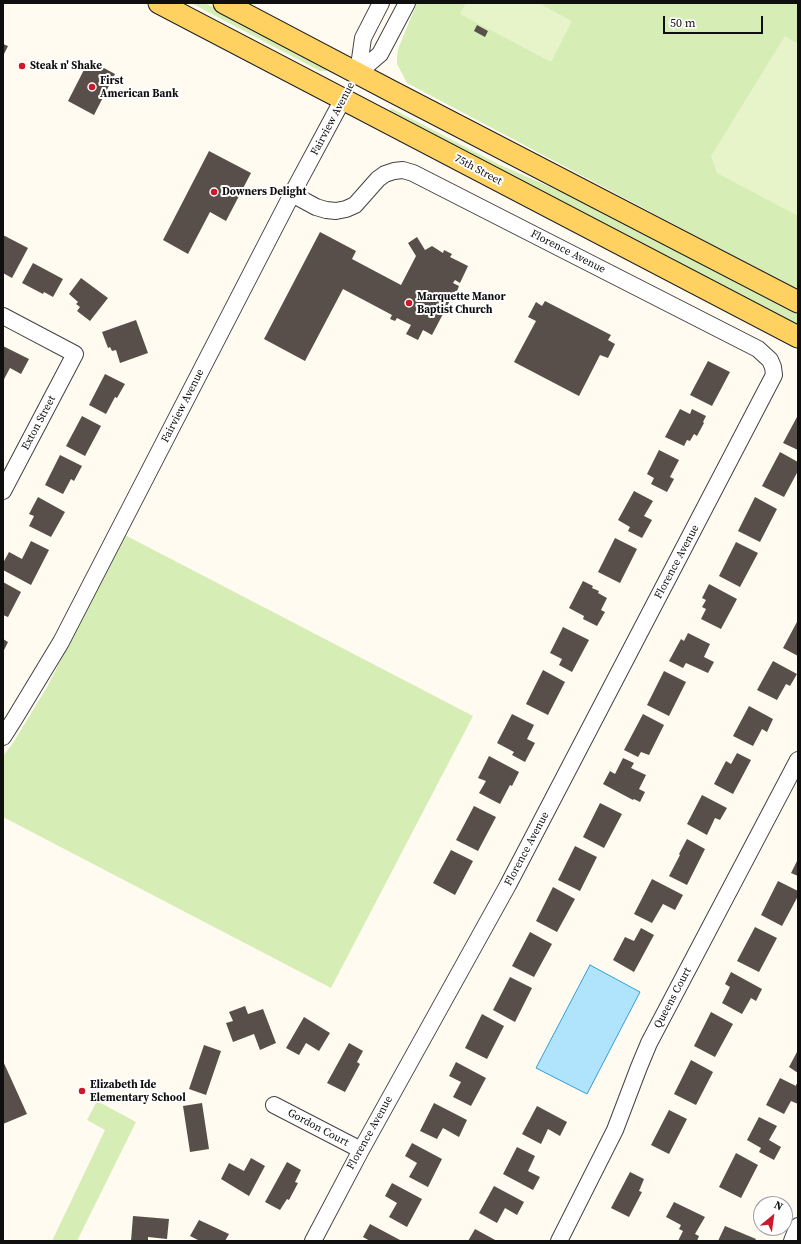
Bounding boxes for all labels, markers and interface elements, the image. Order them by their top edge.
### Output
scale bar [665,8,765,34]
text: 50 m [670,15,696,31]
place label: Steak n' Shake [30,59,102,73]
marker: Steak n' Shake [17,61,27,71]
place label: First American Bank [100,74,179,100]
street label: Fairview Avenue [308,80,358,158]
marker: First American Bank [87,82,97,92]
street label: 75th Street [452,152,504,188]
place label: Downers Delight [222,185,306,199]
marker: Downers Delight [209,187,219,197]
street label: Florence Avenue [528,227,608,277]
place label: Marquette Manor Baptist Church [417,290,506,316]
marker: Marquette Manor Baptist Church [404,298,414,308]
street label: Fairview Avenue [159,367,207,445]
street label: Exton Street [19,394,59,452]
street label: Florence Avenue [652,523,702,601]
street label: Florence Avenue [502,810,552,888]
street label: Queens Court [651,965,695,1031]
place label: Elizabeth Ide Elementary School [90,1078,186,1104]
marker: Elizabeth Ide Elementary School [77,1086,87,1096]
street label: Florence Avenue [344,1094,396,1172]
street label: Gordon Court [285,1106,351,1150]
north arrow [753,1196,793,1236]
text: N [771,1197,786,1214]

